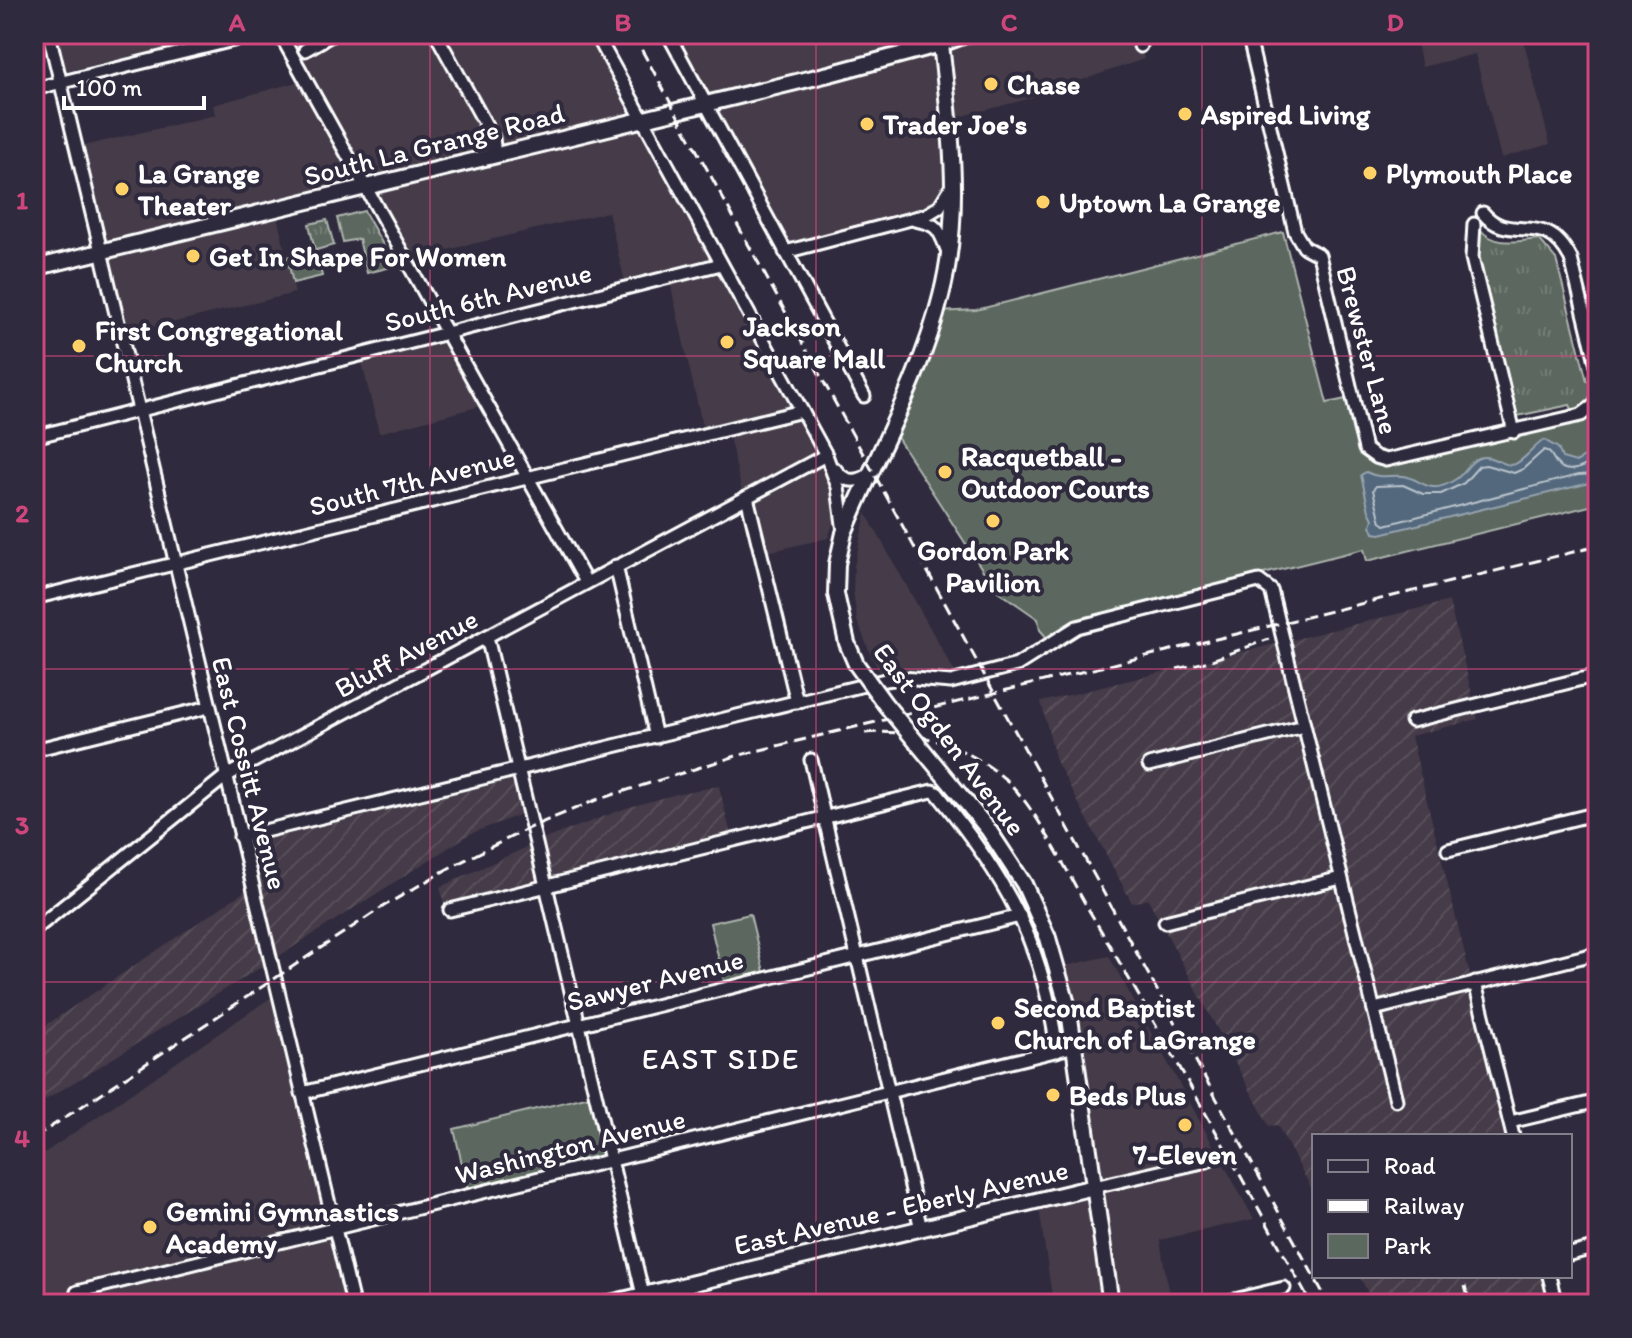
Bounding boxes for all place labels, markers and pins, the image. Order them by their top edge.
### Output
place label: Chase [1007,67,1080,101]
marker: Chase [982,75,1000,93]
place label: Aspired Living [1200,97,1371,131]
marker: Aspired Living [1176,105,1194,123]
place label: Trader Joe's [882,107,1027,141]
marker: Trader Joe's [858,115,876,133]
place label: La Grange Theater [137,156,260,222]
place label: Plymouth Place [1386,156,1572,190]
marker: Plymouth Place [1361,164,1379,182]
marker: La Grange Theater [113,180,131,198]
place label: Uptown La Grange [1059,185,1281,219]
marker: Uptown La Grange [1034,193,1052,211]
place label: Get In Shape For Women [209,239,507,273]
marker: Get In Shape For Women [184,247,202,265]
place label: Jackson Square Mall [742,309,885,375]
place label: First Congregational Church [95,313,343,379]
marker: Jackson Square Mall [718,333,736,351]
marker: First Congregational Church [70,337,88,355]
place label: Racquetball - Outdoor Courts [961,439,1150,505]
marker: Racquetball - Outdoor Courts [936,463,954,481]
marker: Gordon Park Pavilion [984,512,1002,530]
place label: Gordon Park Pavilion [917,533,1070,599]
place label: Second Baptist Church of LaGrange [1014,990,1256,1056]
marker: Second Baptist Church of LaGrange [989,1014,1007,1032]
place label: Beds Plus [1069,1078,1186,1112]
marker: Beds Plus [1044,1086,1062,1104]
marker: 7-Eleven [1176,1116,1194,1134]
place label: 7-Eleven [1132,1137,1237,1171]
place label: Gemini Gymnastics Academy [165,1194,399,1260]
marker: Gemini Gymnastics Academy [141,1218,159,1236]

